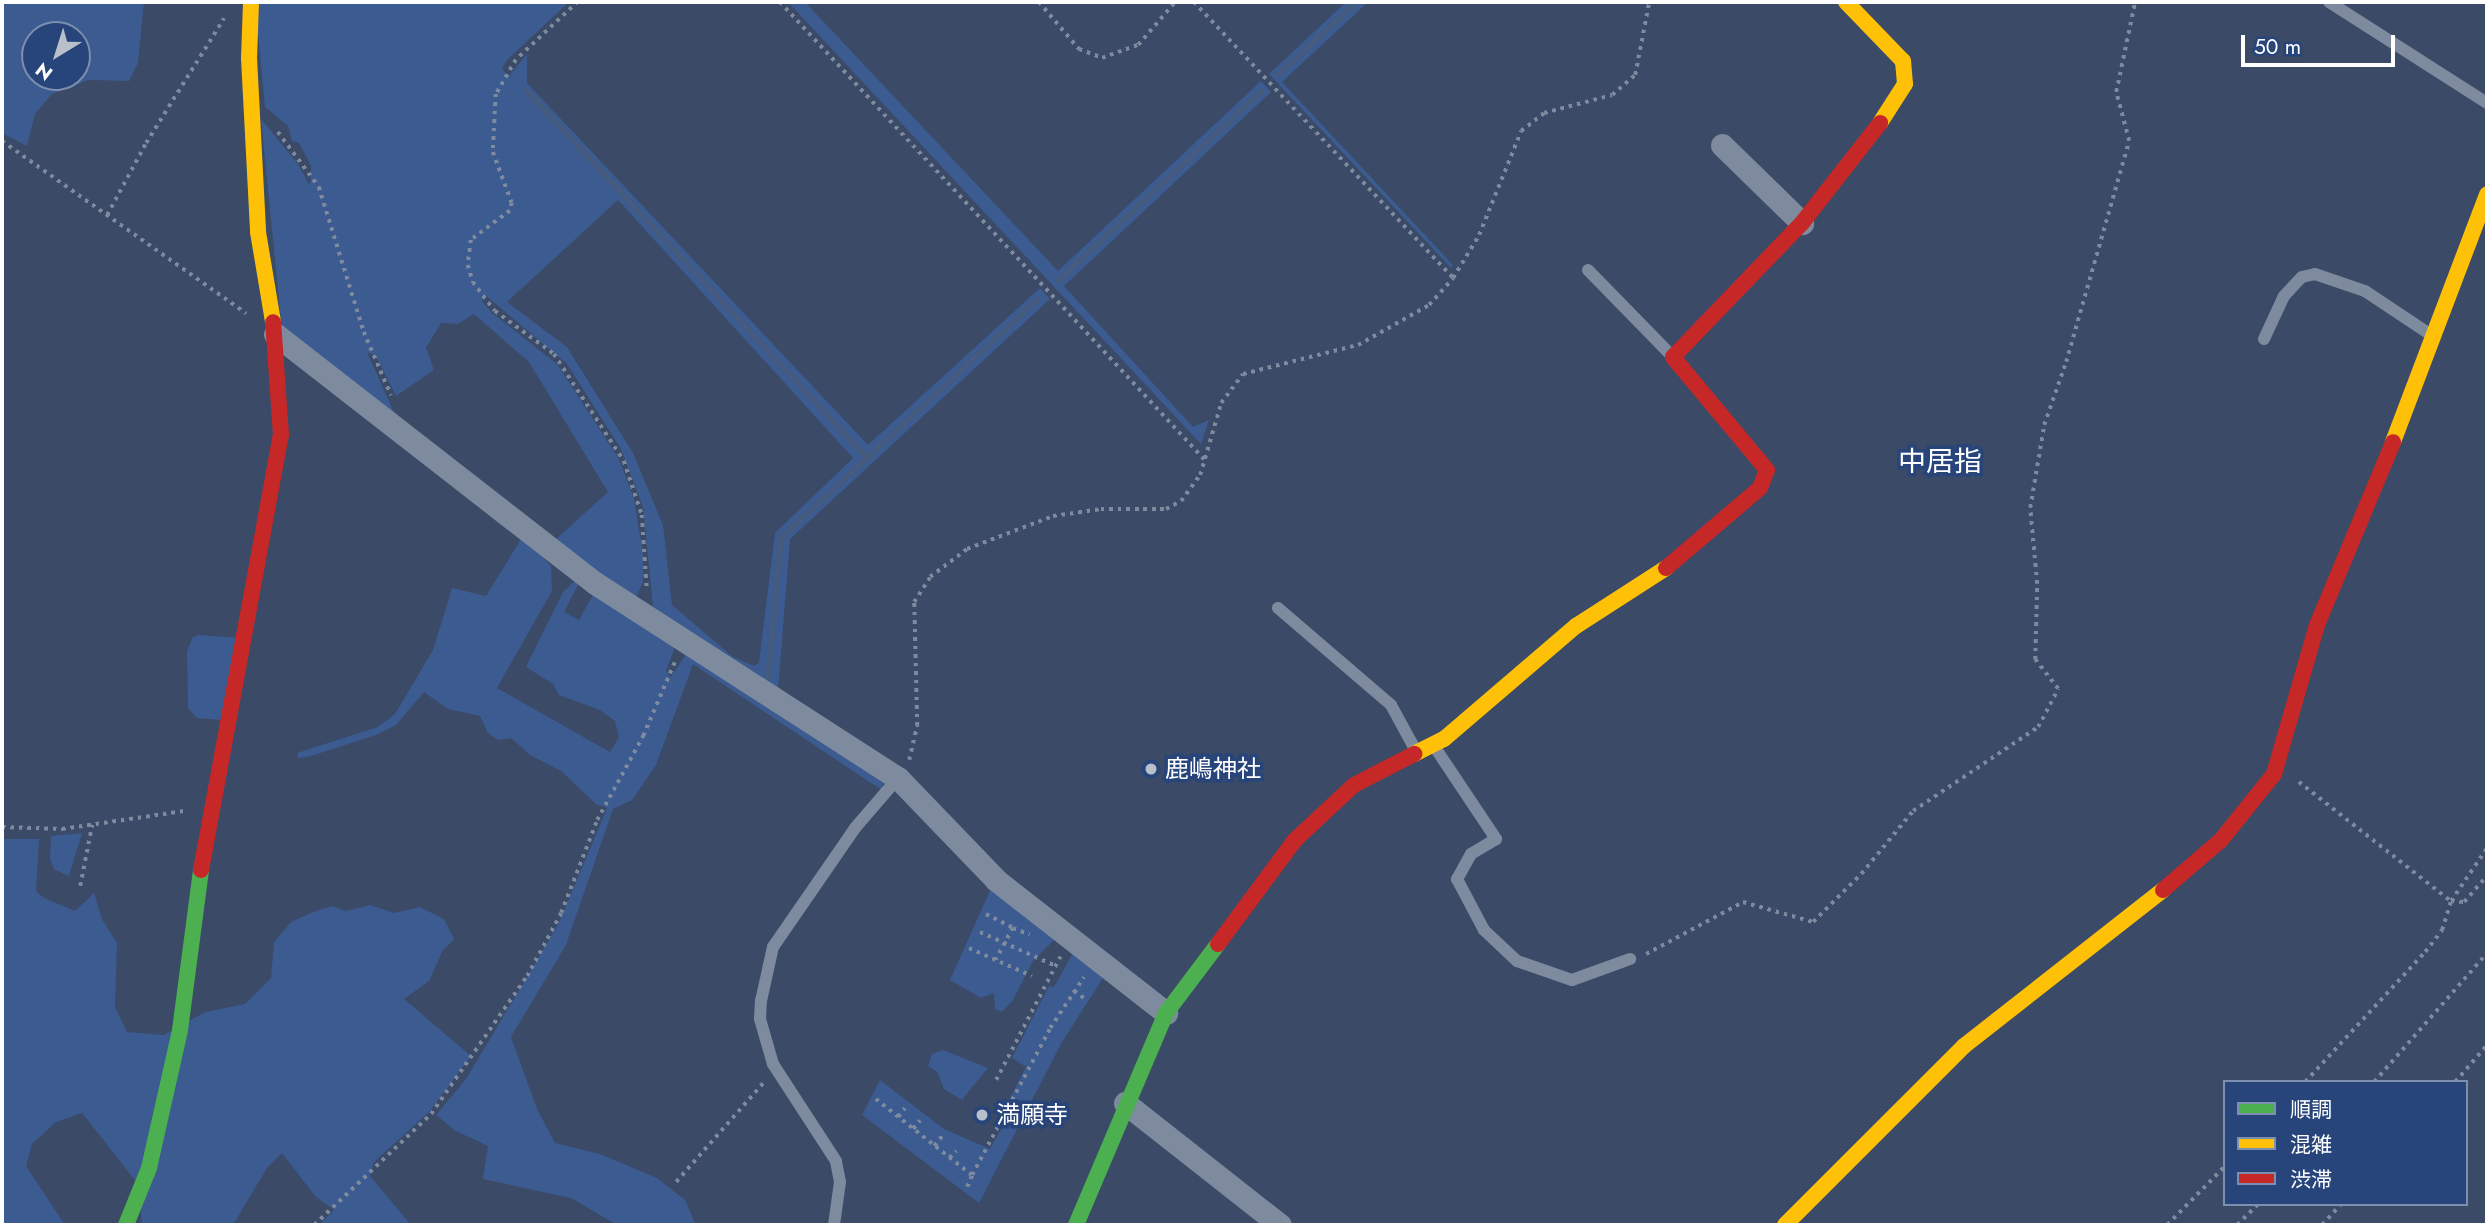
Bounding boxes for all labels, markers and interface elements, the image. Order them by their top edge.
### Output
north arrow [21,21,91,91]
scale bar [2244,21,2398,65]
text: 50 m [2254,32,2301,62]
text: N [30,56,58,87]
district label: 中居指 [1898,445,1982,479]
place label: 鹿嶋神社 [1165,755,1261,783]
marker: 鹿嶋神社 [1143,761,1159,777]
legend [2223,1080,2468,1206]
text: 順調 [2290,1095,2332,1125]
place label: 満願寺 [996,1101,1068,1129]
marker: 満願寺 [974,1107,990,1123]
text: 混雑 [2290,1130,2332,1160]
text: 渋滞 [2290,1165,2332,1195]

